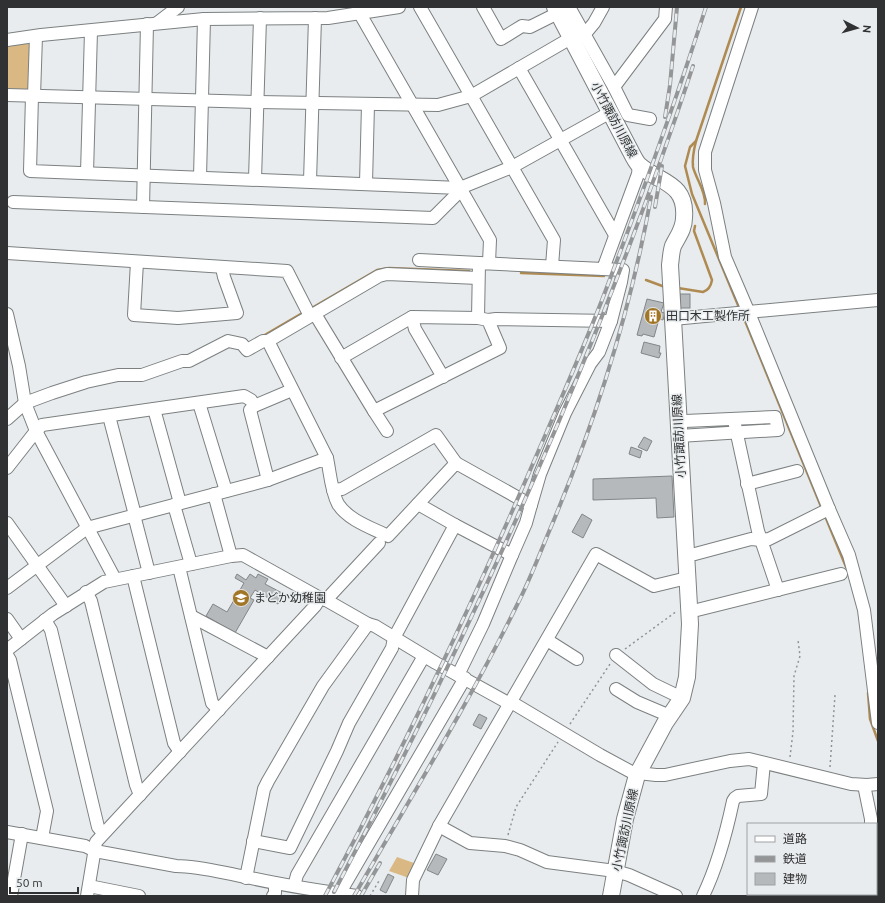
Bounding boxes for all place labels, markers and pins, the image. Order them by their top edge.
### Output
building icon: 田口木工製作所 [643,306,663,326]
place label: 田口木工製作所 [666,309,750,322]
school or university icon: まどか幼稚園 [231,588,251,608]
place label: まどか幼稚園 [254,591,326,604]

